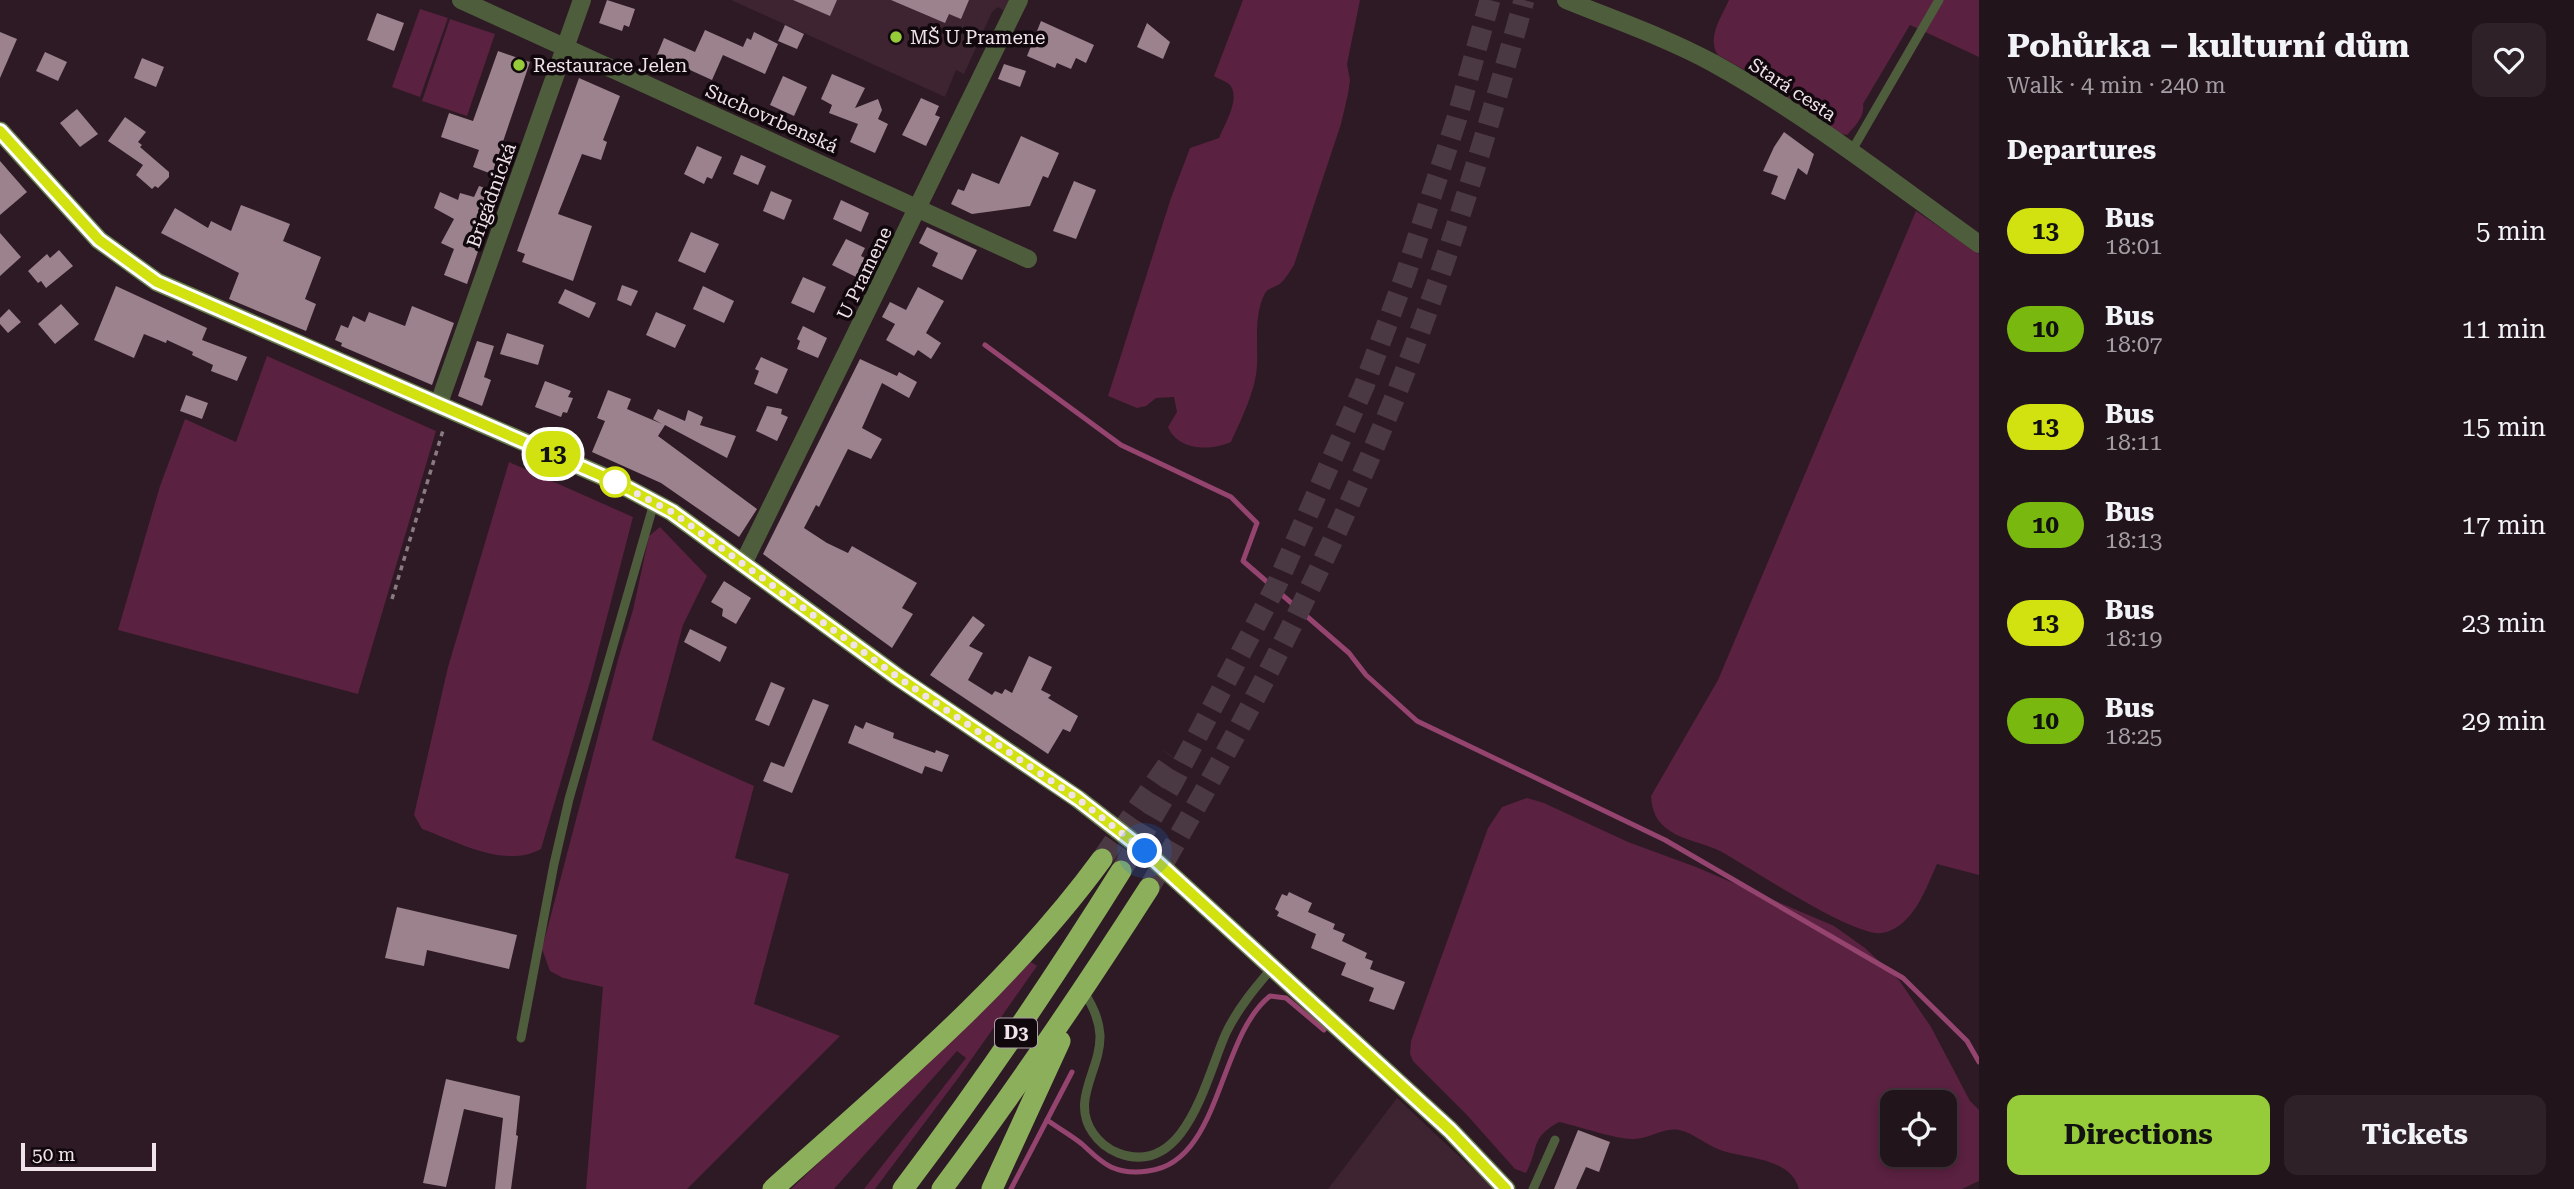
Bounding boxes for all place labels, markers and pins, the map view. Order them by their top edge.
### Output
place label: MŠ U Pramene [910,26,1046,49]
marker: MŠ U Pramene [888,29,904,45]
place label: Restaurace Jelen [533,54,687,77]
marker: Restaurace Jelen [511,57,527,73]
unlabelled marker [600,467,630,497]

